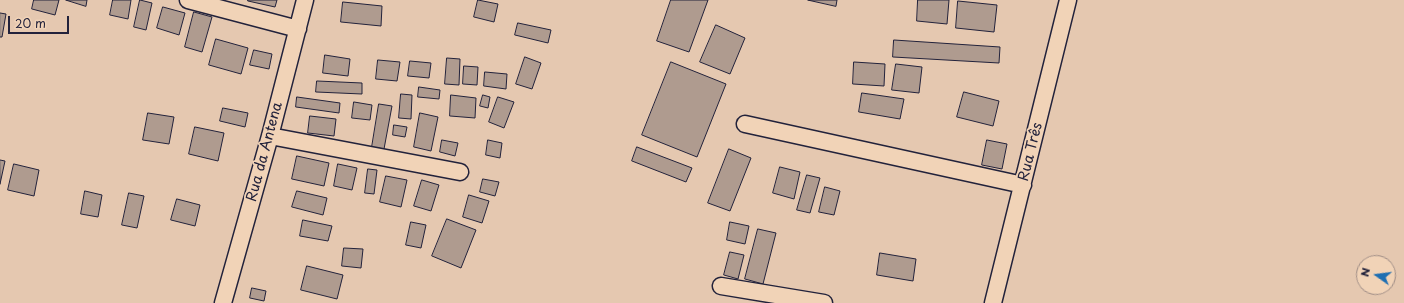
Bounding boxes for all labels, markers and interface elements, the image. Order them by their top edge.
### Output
scale bar [10,8,71,34]
text: 20 m [15,14,46,32]
street label: Rua da Antena [244,100,286,204]
street label: Rua Três [1016,121,1046,183]
north arrow [1356,255,1396,295]
text: N [1356,266,1374,279]

